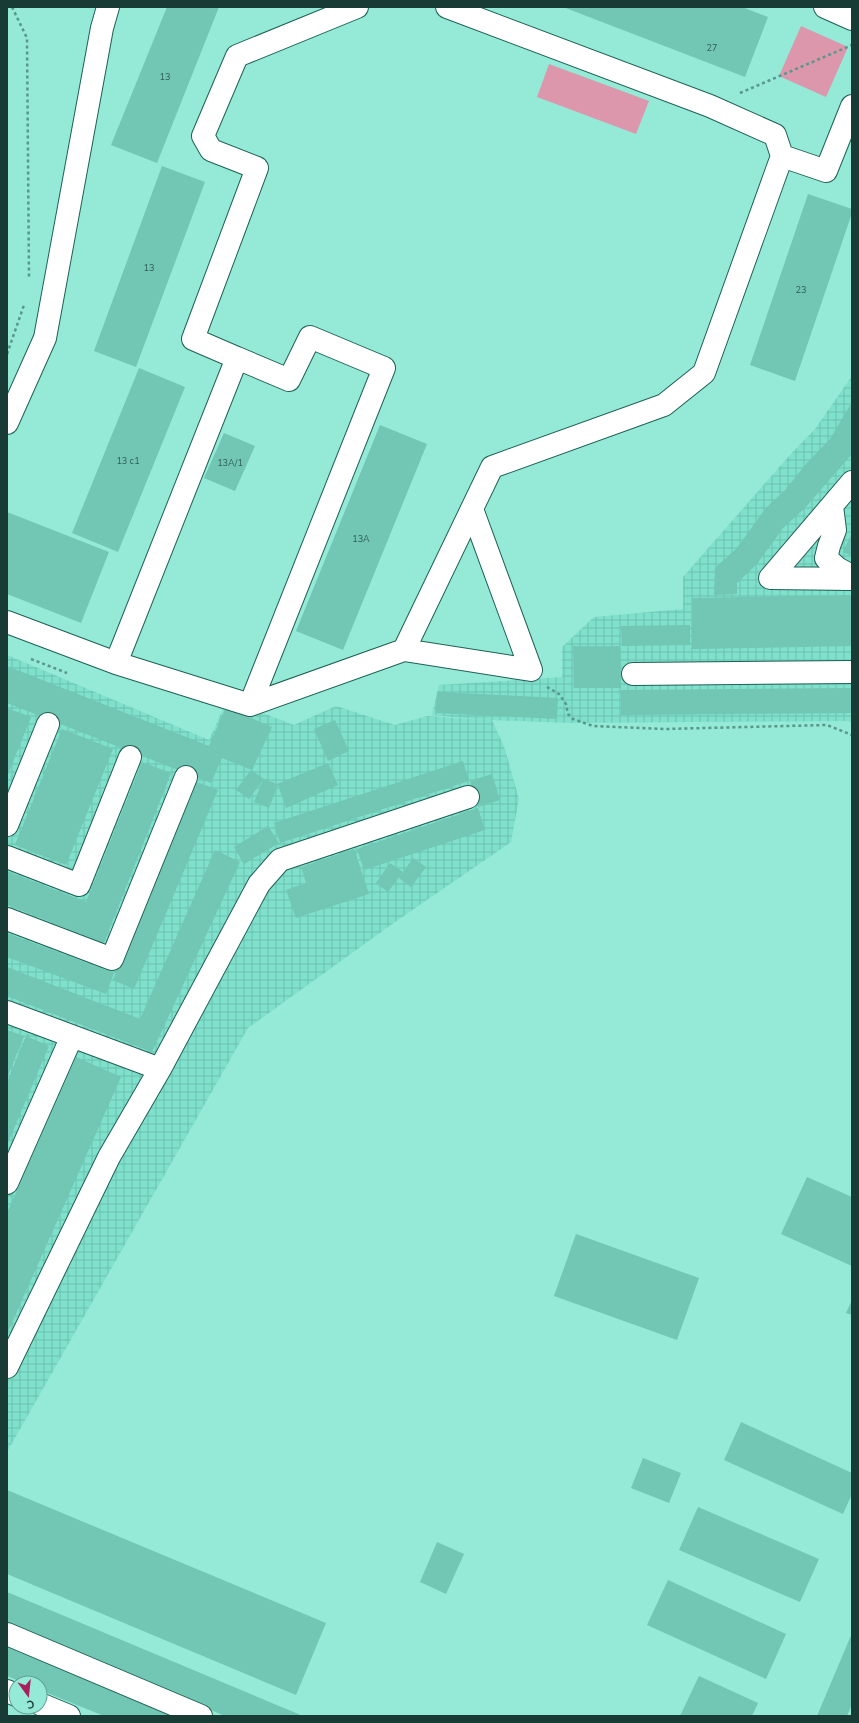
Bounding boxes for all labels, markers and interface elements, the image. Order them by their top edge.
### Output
house number: 27 [707,42,717,53]
house number: 13 [160,71,170,82]
house number: 13 [144,262,154,273]
house number: 23 [796,284,806,295]
house number: 13 с1 [116,455,140,466]
house number: 13А/1 [217,457,243,468]
house number: 13А [352,533,370,544]
north arrow [8,1675,48,1715]
text: С [25,1697,36,1713]

